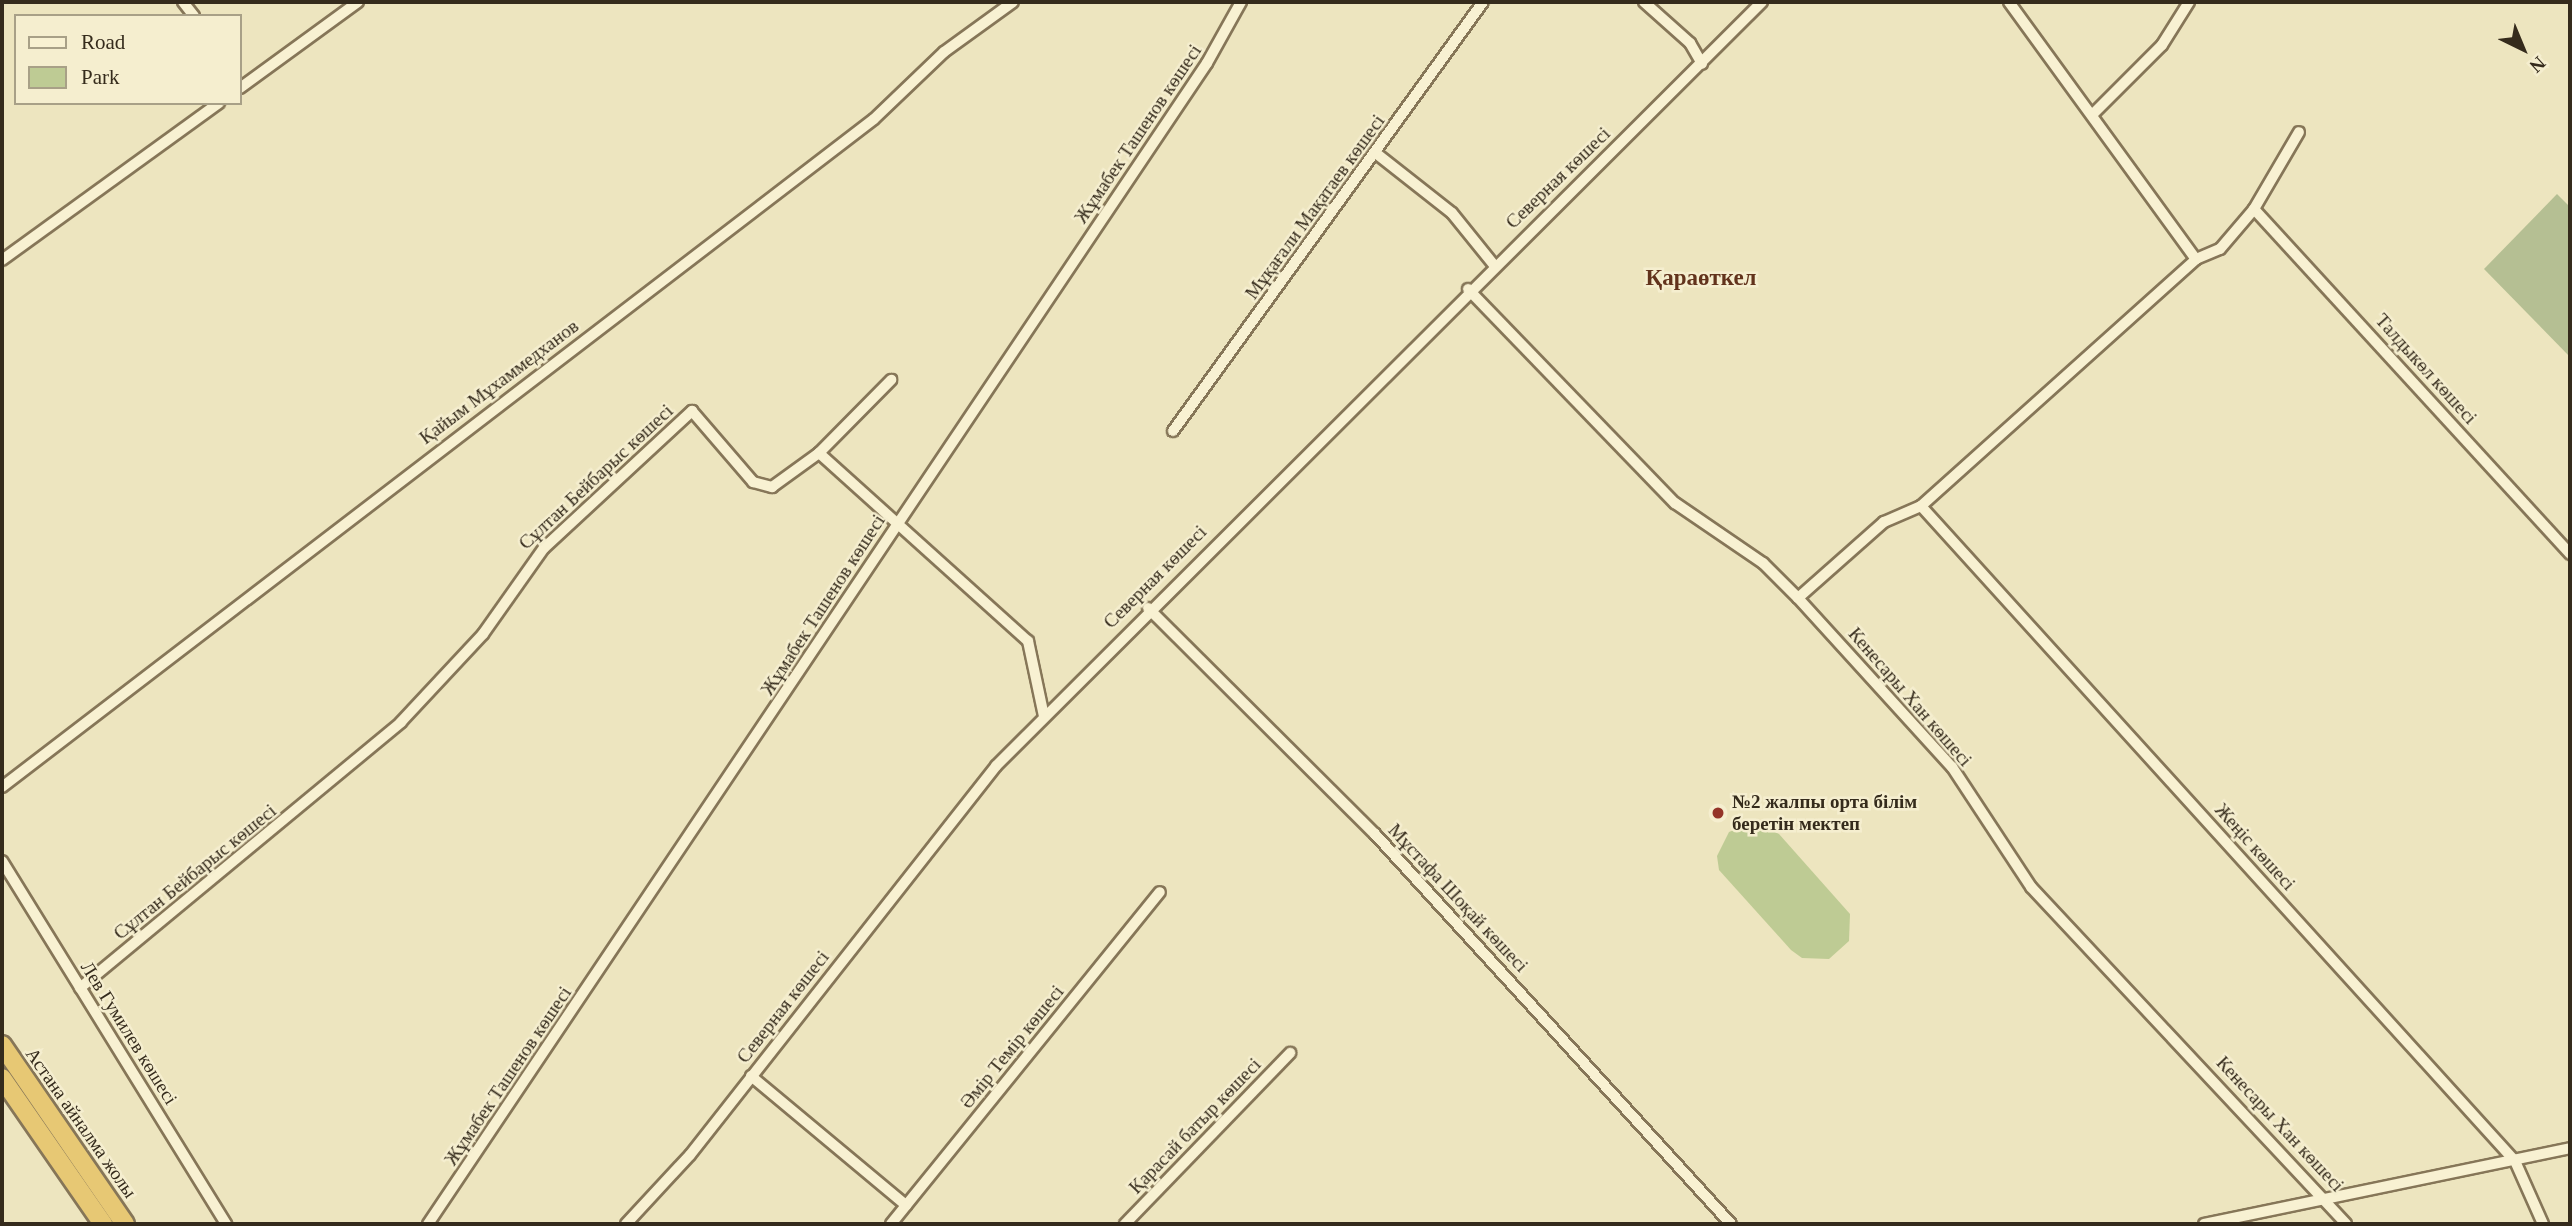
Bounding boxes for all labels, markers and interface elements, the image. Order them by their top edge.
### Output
legend [14,14,242,105]
north arrow [2488,14,2558,84]
text: Road [81,30,125,54]
street label: Жұмабек Ташенов көшесі [1070,40,1206,228]
text: N [2525,52,2550,77]
text: Park [81,65,120,89]
street label: Мұқағали Мақатаев көшесі [1240,110,1390,304]
street label: Северная көшесі [1501,122,1615,234]
district label: Қараөткел [1645,264,1757,292]
street label: Талдыкөл көшесі [2370,309,2482,429]
street label: Қайым Мұхаммедханов [415,315,583,449]
street label: Сұлтан Бейбарыс көшесі [514,400,678,554]
street label: Жұмабек Ташенов көшесі [756,510,890,700]
street label: Северная көшесі [1099,521,1211,633]
street label: Кенесары Хан көшесі [1843,623,1977,771]
place label: №2 жалпы орта білім беретін мектеп [1732,791,1917,835]
street label: Сұлтан Бейбарыс көшесі [109,799,281,945]
street label: Жеңіс көшесі [2210,799,2300,895]
marker: №2 жалпы орта білім беретін мектеп [1710,805,1726,821]
street label: Мұстафа Шоқай көшесі [1383,819,1533,977]
street label: Северная көшесі [732,946,834,1068]
street label: Лев Гумилев көшесі [76,957,182,1109]
street label: Әмір Темір көшесі [955,981,1069,1113]
street label: Жұмабек Ташенов көшесі [440,982,576,1170]
street label: Астана айналма жолы [21,1044,141,1202]
street label: Кенесары Хан көшесі [2211,1052,2349,1196]
street label: Қарасай батыр көшесі [1124,1053,1266,1199]

